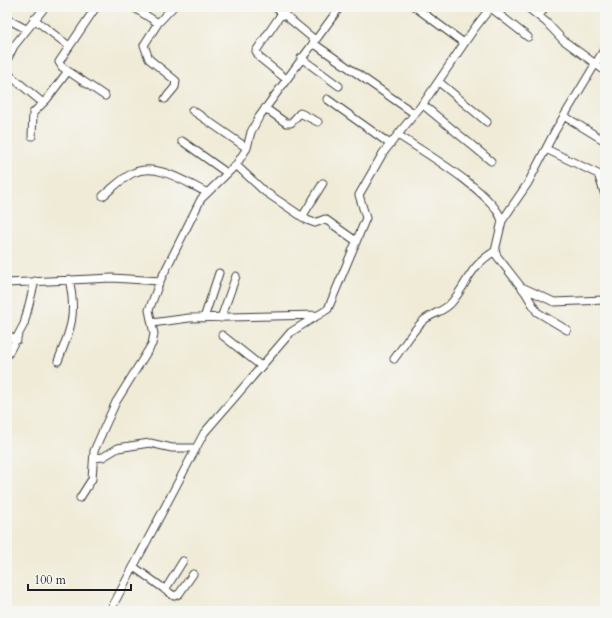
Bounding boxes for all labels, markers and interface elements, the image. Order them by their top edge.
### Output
scale bar [28,566,131,592]
text: 100 m [34,572,67,588]

